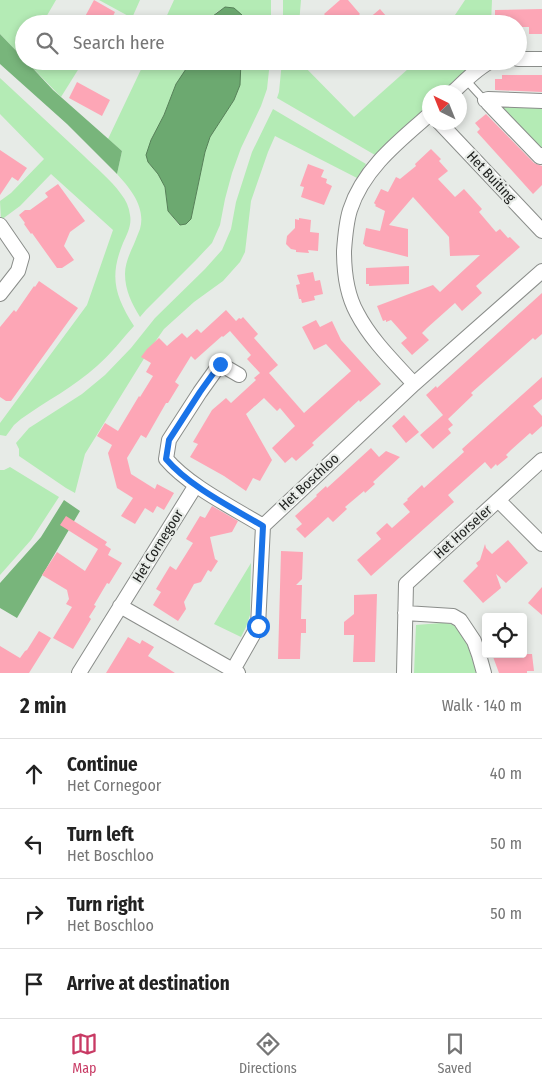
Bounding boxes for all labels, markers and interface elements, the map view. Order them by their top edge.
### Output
search box [15,15,527,70]
icon: search [33,29,61,57]
text: Search here [73,31,165,54]
north arrow [422,85,467,130]
street label: Het Buiting [463,148,519,206]
route end [209,353,232,376]
street label: Het Boschloo [275,450,343,514]
street label: Het Horseler [431,501,496,562]
street label: Het Cornegoor [129,506,187,586]
map controls [482,613,527,658]
button: locate [482,613,527,658]
route start [247,615,270,638]
text: 2 min [20,693,67,719]
text: Walk · 140 m [442,696,522,715]
text: Continue [67,753,138,776]
icon: ahead [20,760,48,788]
text: 40 m [490,764,522,783]
text: Het Cornegoor [67,776,161,795]
text: Turn left [67,823,134,846]
icon: left [20,830,48,858]
text: 50 m [490,834,522,853]
text: Het Boschloo [67,846,154,865]
text: Turn right [67,893,144,916]
icon: right [20,900,48,928]
text: 50 m [490,904,522,923]
text: Het Boschloo [67,916,154,935]
icon: arrive [20,970,48,998]
text: Arrive at destination [67,972,230,995]
tab: Map [70,1030,98,1077]
tab: Directions [239,1030,297,1077]
tab: Saved [437,1030,472,1077]

